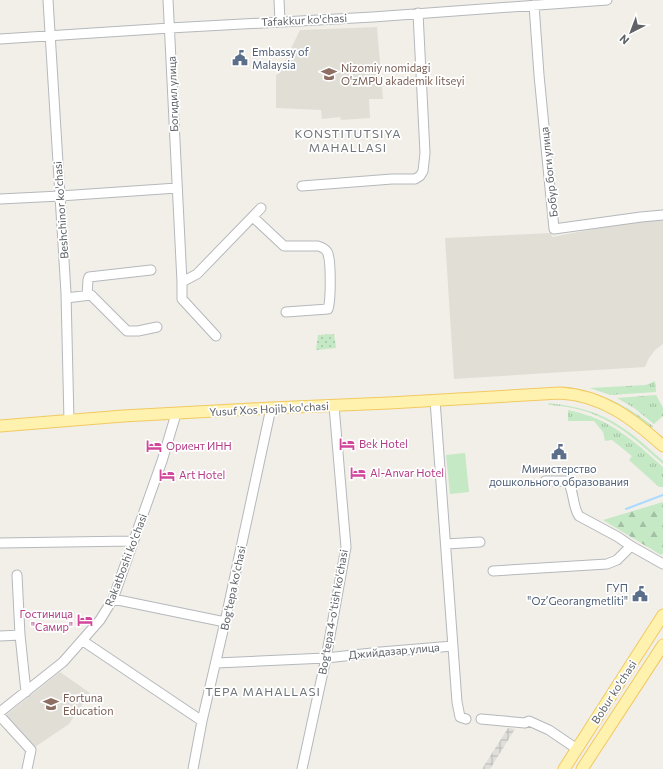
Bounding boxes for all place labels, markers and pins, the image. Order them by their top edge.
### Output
place label: Embassy of Malaysia [252,45,310,71]
public building icon: Embassy of Malaysia [231,49,249,67]
place label: Nizomiy nomidagi O'zMPU akademik litseyi [341,61,465,87]
school or university icon: Nizomiy nomidagi O'zMPU akademik litseyi [320,65,338,83]
hotel icon: Bek Hotel [338,435,356,453]
hotel icon: Ориент ИНН [145,437,163,455]
place label: Bek Hotel [359,437,408,450]
place label: Ориент ИНН [166,439,232,452]
public building icon: Министерство дошкольного образования [550,443,568,461]
place label: Министерство дошкольного образования [489,462,629,488]
hotel icon: Al-Anvar Hotel [349,464,367,482]
hotel icon: Art Hotel [158,466,176,484]
place label: Al-Anvar Hotel [370,466,444,479]
place label: Art Hotel [179,468,225,481]
place label: ГУП "Oz’Georangmetliti" [527,581,628,607]
public building icon: ГУП "Oz’Georangmetliti" [631,585,649,603]
place label: Гостиница "Самир" [19,607,73,633]
hotel icon: Гостиница "Самир" [76,611,94,629]
place label: Fortuna Education [63,691,113,717]
school or university icon: Fortuna Education [42,695,60,713]

